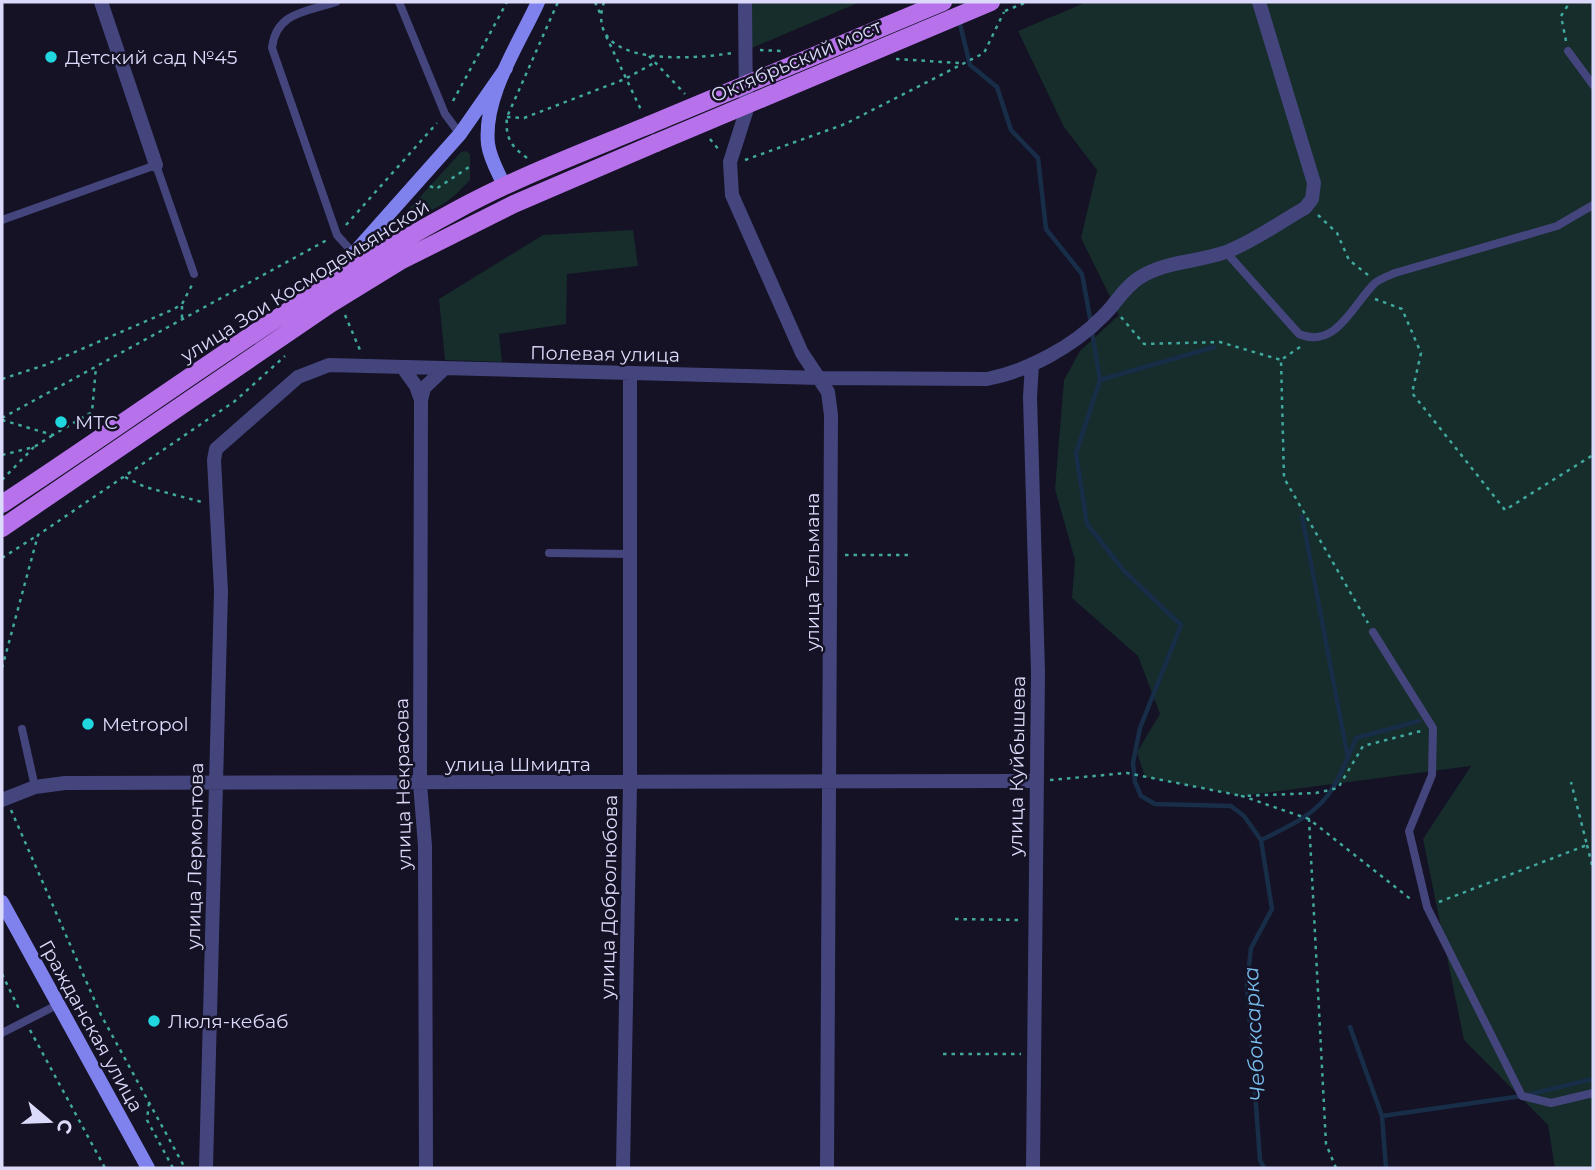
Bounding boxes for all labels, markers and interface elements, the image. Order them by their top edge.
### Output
street label: Октябрьский мост [707,15,885,107]
place label: Детский сад №45 [65,46,238,69]
marker: Детский сад №45 [43,49,59,65]
street label: улица Зои Космодемьянской [176,195,434,368]
street label: Полевая улица [530,341,680,367]
place label: МТС [75,411,118,434]
marker: МТС [53,414,69,430]
street label: улица Тельмана [801,493,824,652]
street label: улица Куйбышева [1004,676,1030,857]
street label: улица Некрасова [390,698,416,871]
place label: Metropol [102,713,189,736]
marker: Metropol [80,716,96,732]
street label: улица Шмидта [444,753,591,776]
street label: улица Лермонтова [182,762,208,951]
street label: улица Добролюбова [596,795,622,1000]
street label: Гражданская улица [34,936,148,1116]
water label: Чебоксарка [1238,966,1270,1102]
place label: Люля-кебаб [168,1010,289,1033]
marker: Люля-кебаб [146,1013,162,1029]
north arrow [14,1086,84,1156]
text: С [51,1116,78,1137]

